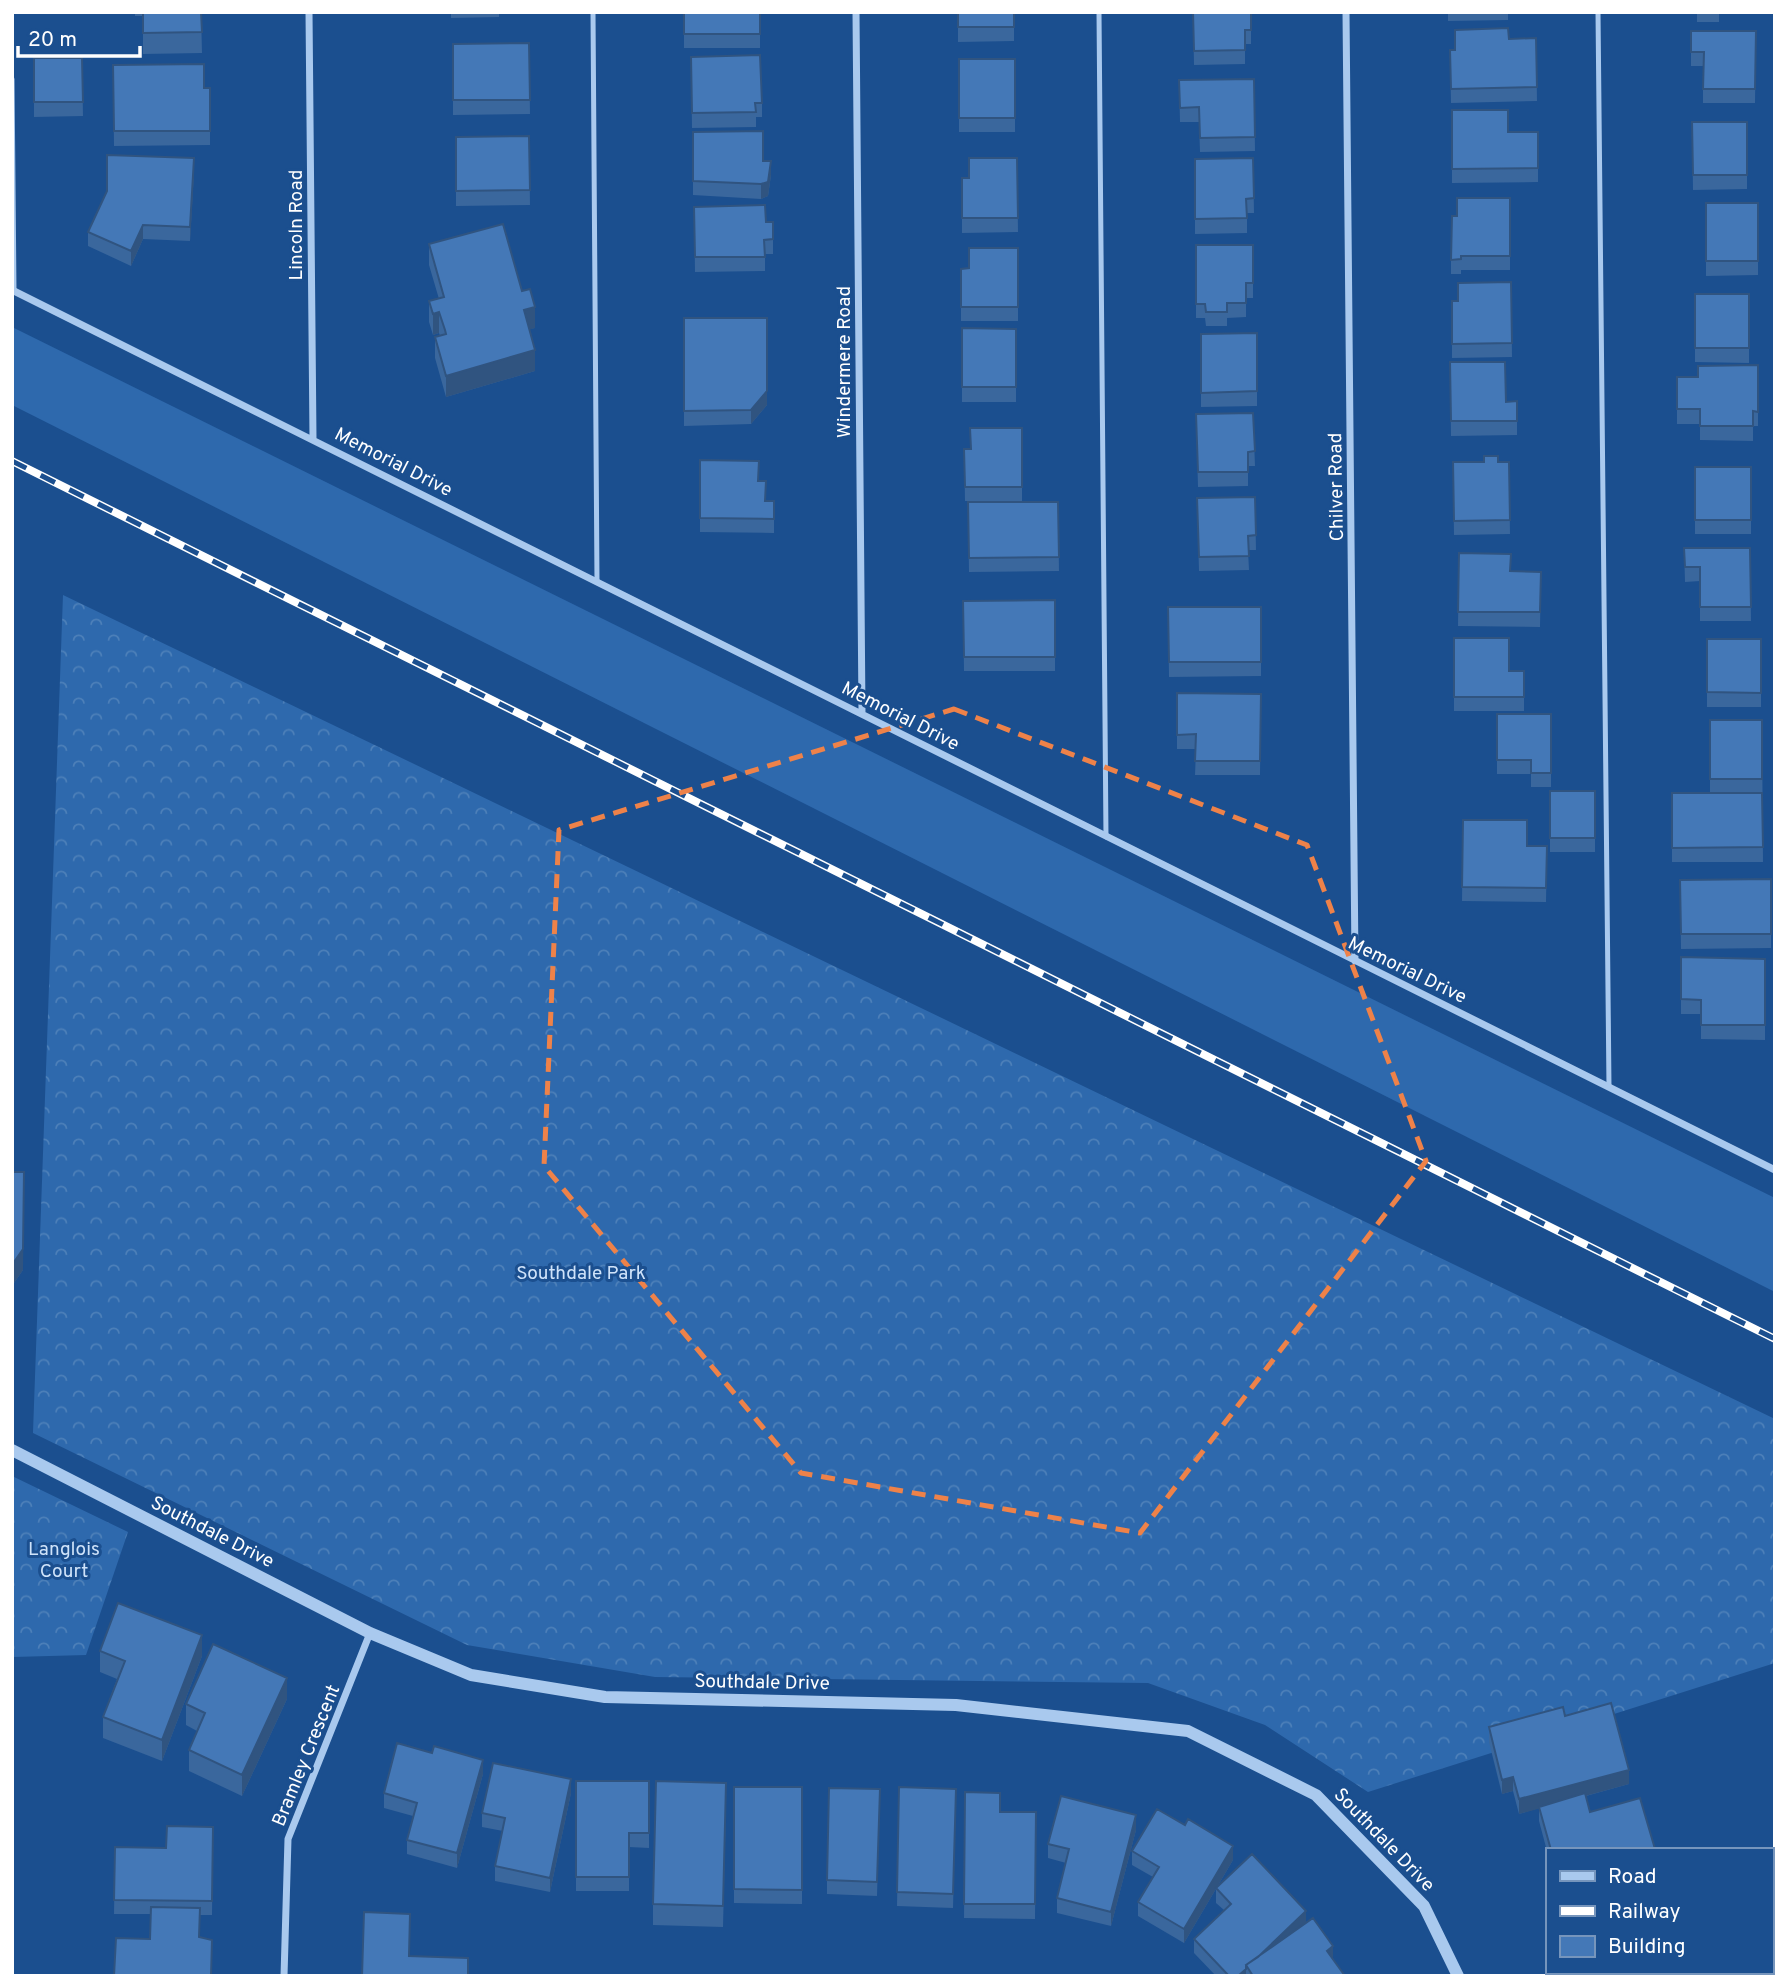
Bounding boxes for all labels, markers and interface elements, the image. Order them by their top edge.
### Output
scale bar [18,14,140,58]
text: 20 m [28,27,77,54]
street label: Lincoln Road [285,170,309,280]
street label: Windermere Road [833,286,857,438]
street label: Memorial Drive [330,423,456,503]
street label: Chilver Road [1324,432,1350,542]
street label: Memorial Drive [837,677,963,757]
street label: Memorial Drive [1344,932,1470,1010]
park label: Southdale Park [516,1262,646,1286]
street label: Southdale Drive [146,1491,278,1574]
park label: Langlois Court [28,1538,100,1584]
street label: Southdale Drive [694,1670,830,1696]
street label: Bramley Crescent [267,1681,346,1830]
street label: Southdale Drive [1328,1783,1439,1897]
legend [1546,1848,1773,1974]
text: Road [1608,1864,1657,1891]
text: Railway [1608,1899,1681,1926]
text: Building [1608,1934,1686,1961]

